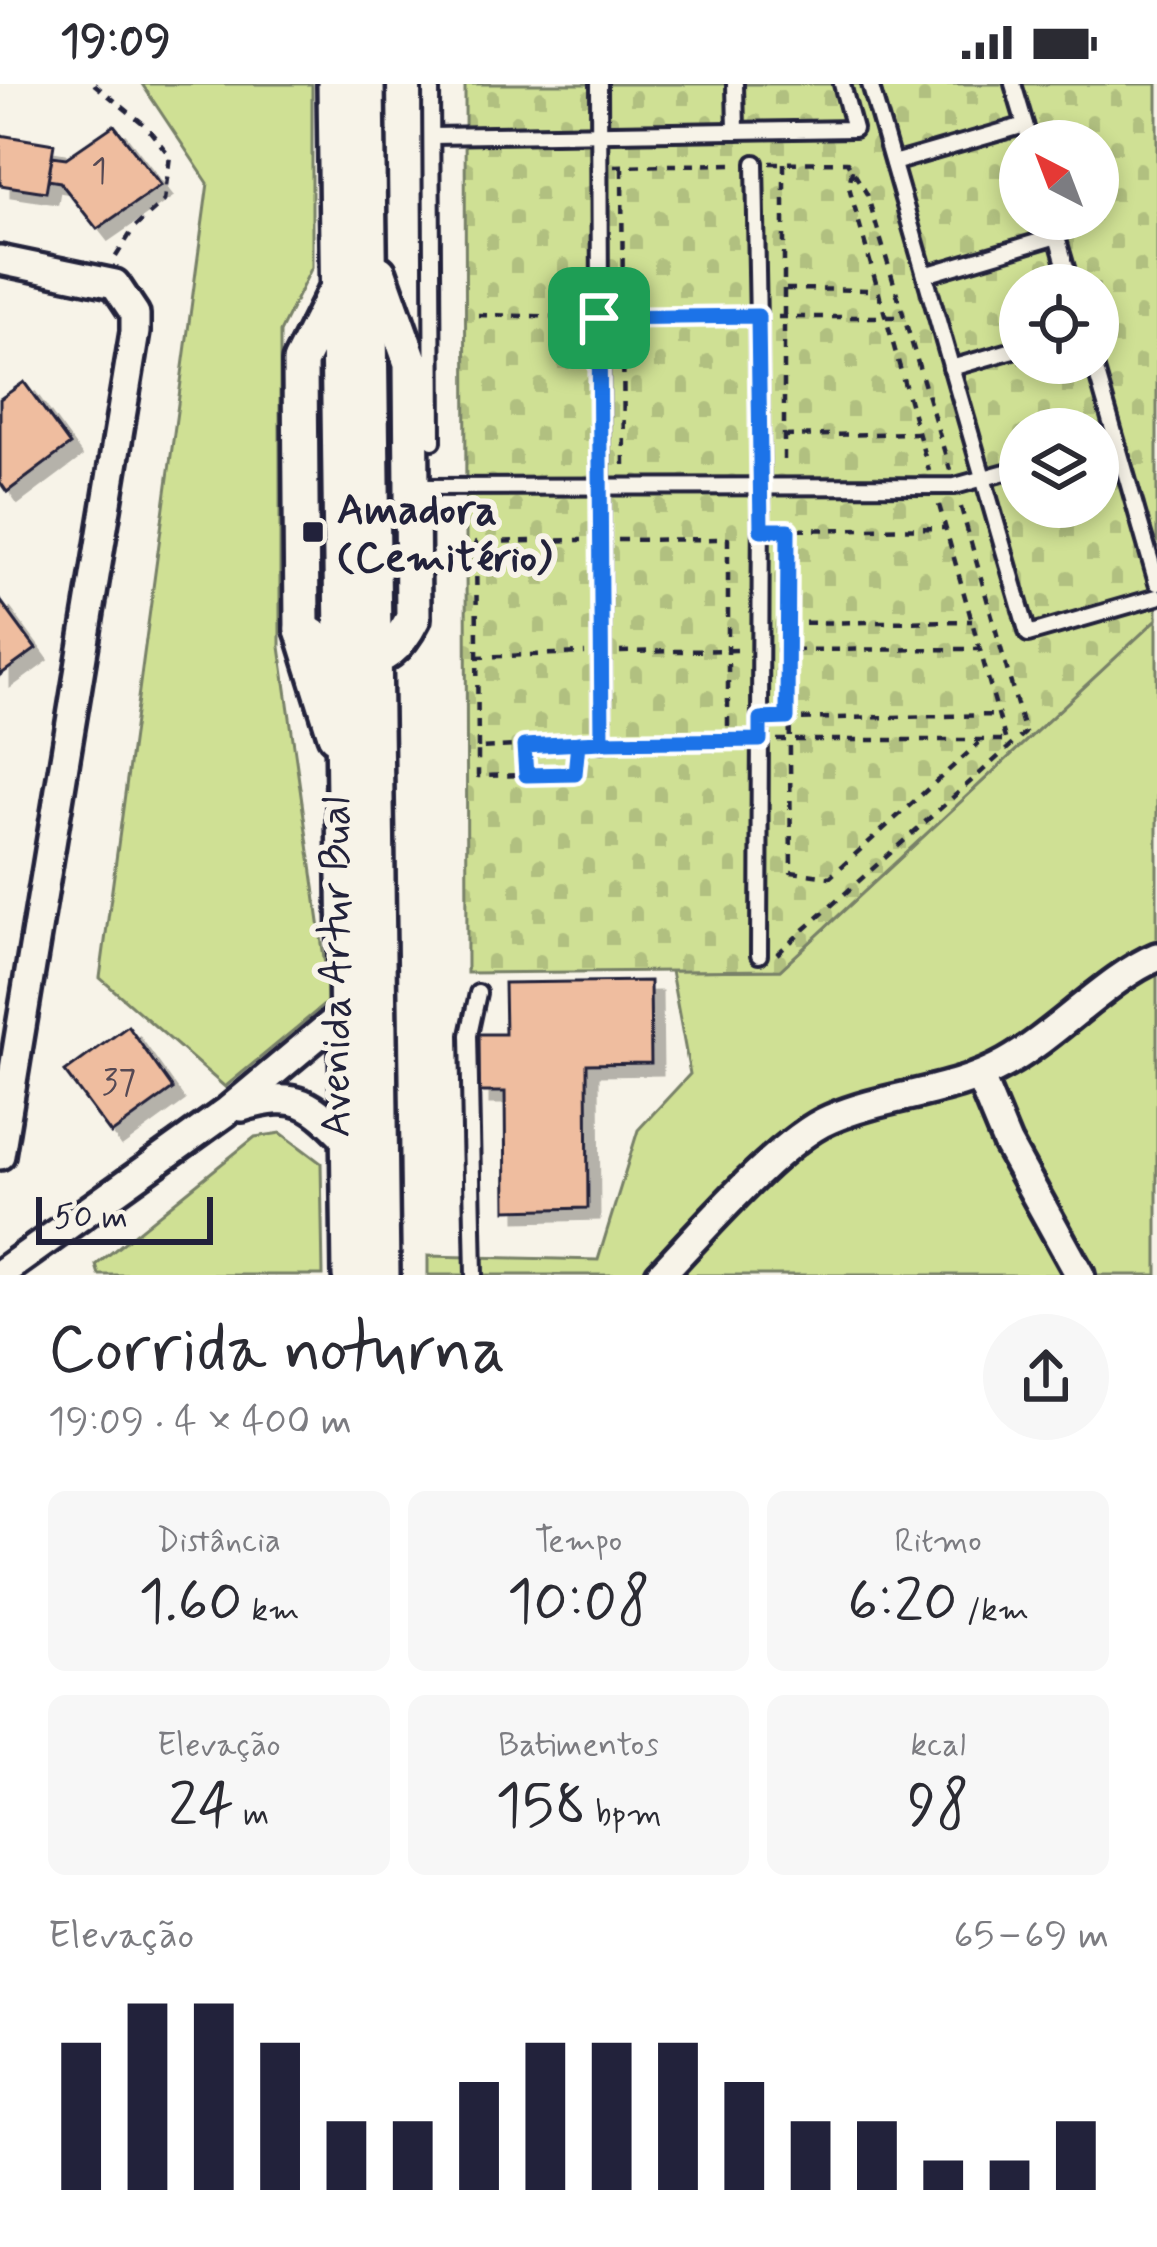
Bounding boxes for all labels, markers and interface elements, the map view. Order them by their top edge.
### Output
text: 19:09 [60,13,171,72]
north arrow [999,120,1119,240]
map controls [999,120,1119,528]
house number: 1 [91,149,107,196]
button: locate [999,264,1119,384]
pin [548,267,650,369]
icon: arrive [566,285,632,351]
button: layers [999,408,1119,528]
place label: Amadora (Cemitério) [337,484,552,587]
marker: Amadora (Cemitério) [300,519,326,545]
street label: Avenida Artur Bual [310,797,365,1137]
house number: 37 [102,1060,136,1107]
scale bar [36,1191,213,1244]
text: 50 m [54,1196,128,1240]
text: Corrida noturna [48,1309,506,1395]
button: share [983,1314,1109,1440]
text: 19:09 · 4 × 400 m [48,1397,352,1448]
text: Distância [157,1520,281,1564]
text: Tempo [535,1520,622,1564]
text: Ritmo [895,1520,982,1564]
text: 1.60 [138,1564,242,1643]
text: 10:08 [507,1564,650,1643]
text: 6:20 [847,1564,958,1643]
text: km [242,1589,300,1633]
text: /km [958,1589,1029,1633]
text: Elevação [157,1724,281,1768]
text: Batimentos [498,1724,659,1768]
text: kcal [910,1724,966,1768]
text: 24 [168,1768,234,1847]
text: 158 [495,1768,586,1847]
text: 98 [907,1768,969,1847]
text: m [234,1793,269,1837]
text: bpm [586,1793,662,1837]
text: Elevação [48,1911,194,1962]
text: 65–69 m [953,1911,1109,1962]

